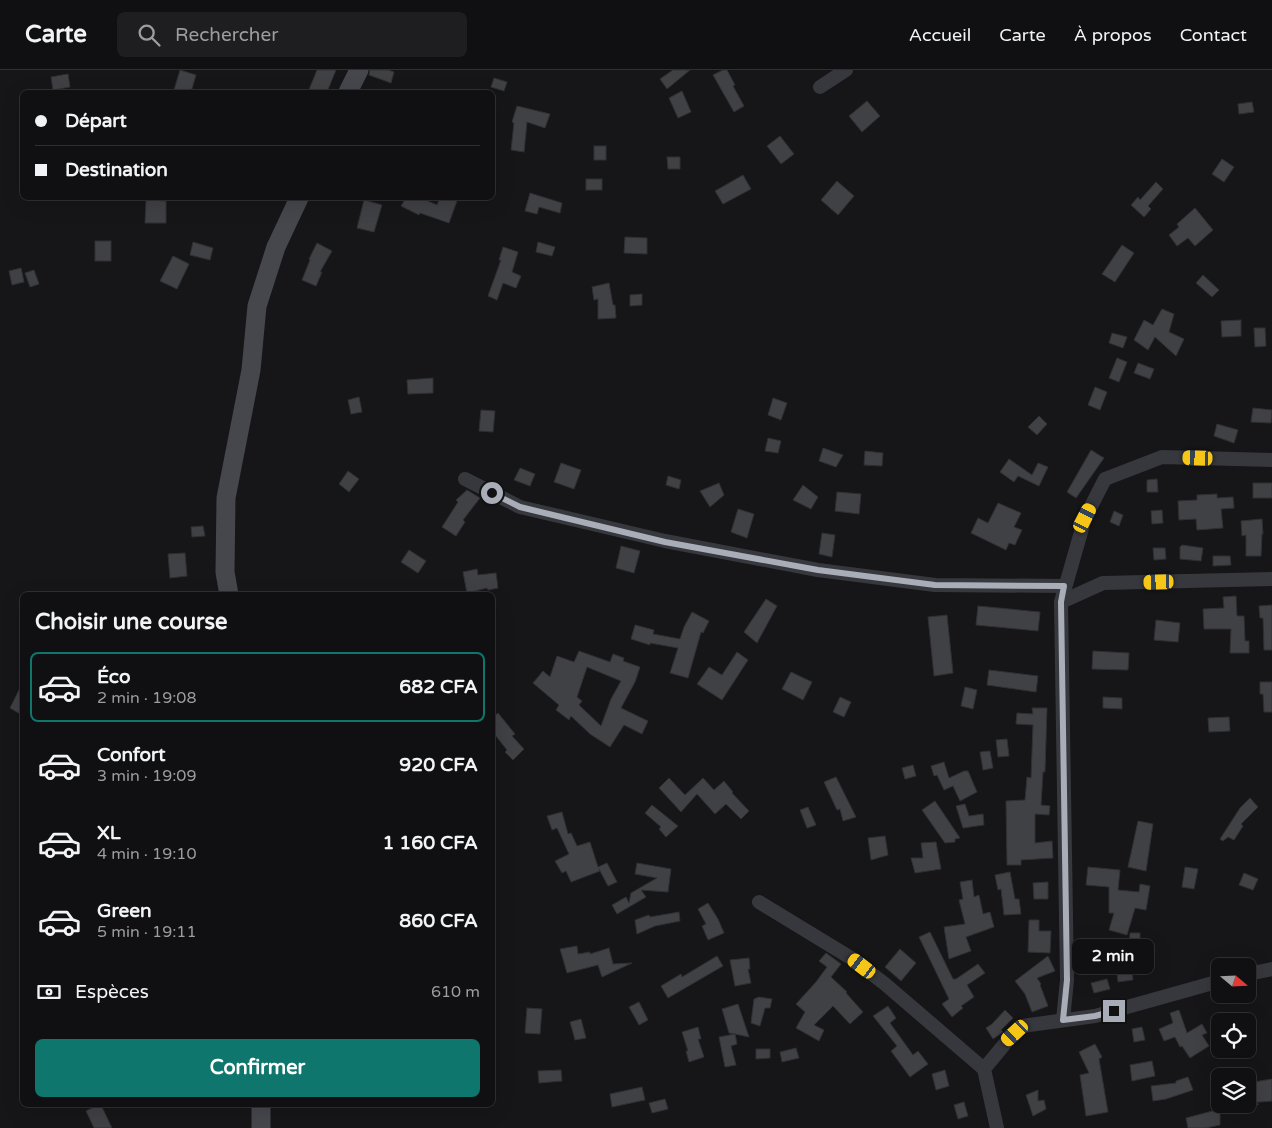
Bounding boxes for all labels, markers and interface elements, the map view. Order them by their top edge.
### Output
search box [117,12,467,57]
text: Carte [25,20,87,49]
icon: search [135,21,163,49]
text: Rechercher [175,24,278,46]
text: Accueil [909,24,971,46]
text: Carte [999,24,1046,46]
text: À propos [1074,24,1152,46]
text: Contact [1180,24,1247,46]
text: Départ [65,110,127,132]
text: Destination [65,159,168,181]
car [1182,450,1213,466]
route start [481,482,503,504]
car [1071,501,1098,535]
car [1143,574,1174,590]
text: Choisir une course [35,609,228,635]
icon: car [37,665,82,710]
text: Éco [97,666,130,688]
text: 682 CFA [399,676,478,698]
text: 2 min · 19:08 [97,688,196,708]
icon: car [37,743,82,788]
text: Confort [97,744,166,766]
text: 920 CFA [399,754,478,776]
text: 3 min · 19:09 [97,766,196,786]
icon: car [37,821,82,866]
text: XL [97,822,121,844]
text: 1 160 CFA [382,832,478,854]
text: 4 min · 19:10 [97,844,196,864]
icon: car [37,899,82,944]
text: Green [97,900,151,922]
text: 860 CFA [399,910,478,932]
text: 5 min · 19:11 [97,922,196,942]
callout: 2 min [1073,938,1155,974]
text: 2 min [1092,946,1134,966]
car [845,951,878,981]
north arrow [1211,958,1256,1002]
map controls [1211,958,1256,1113]
icon: cash [35,978,63,1006]
text: Espèces [75,981,149,1003]
text: 610 m [431,982,480,1002]
route end [1103,1000,1125,1022]
button: locate [1211,1013,1256,1058]
car [998,1017,1031,1049]
button: Confirmer [35,1039,480,1097]
button: layers [1211,1068,1256,1113]

